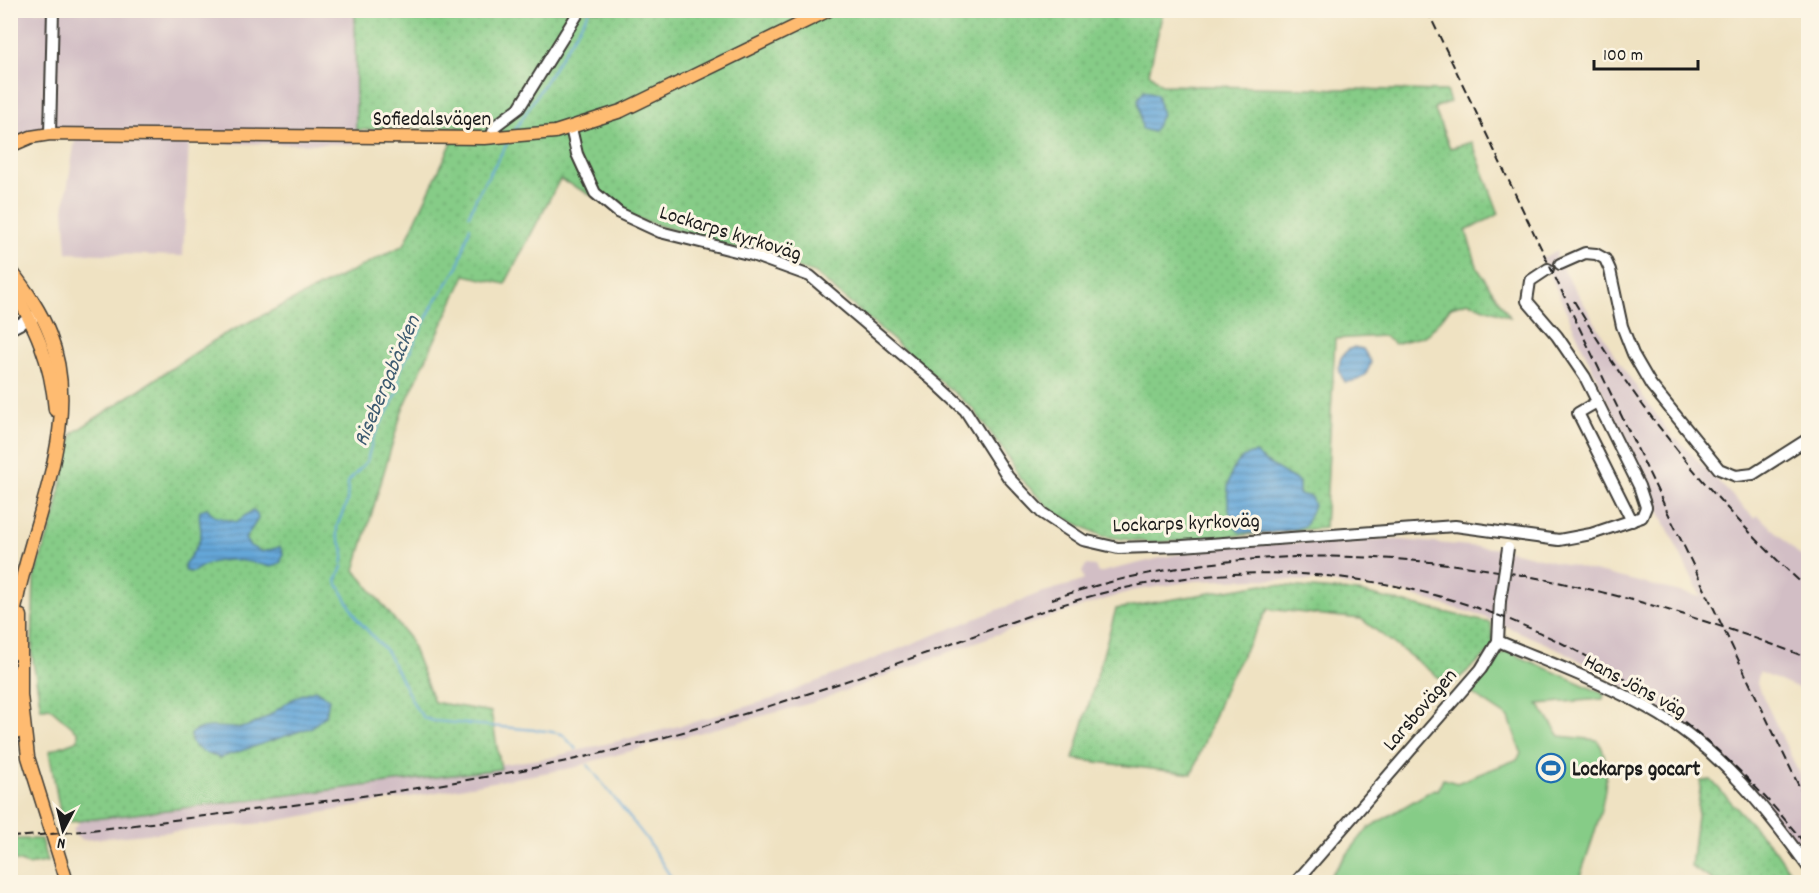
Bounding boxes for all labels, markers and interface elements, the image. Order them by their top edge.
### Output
scale bar [1594,33,1698,71]
text: 100 m [1603,44,1643,69]
street label: Sofiedalsvägen [373,106,491,136]
street label: Lockarps kyrkoväg [655,199,805,271]
water label: Risebergabäcken [347,310,430,451]
street label: Lockarps kyrkoväg [1112,507,1260,543]
street label: Hans Jöns väg [1578,648,1691,727]
street label: Larsbovägen [1377,663,1466,759]
sports icon: Lockarps gocart [1535,752,1567,784]
place label: Lockarps gocart [1572,756,1701,786]
north arrow [33,800,93,860]
text: N [56,830,67,854]

